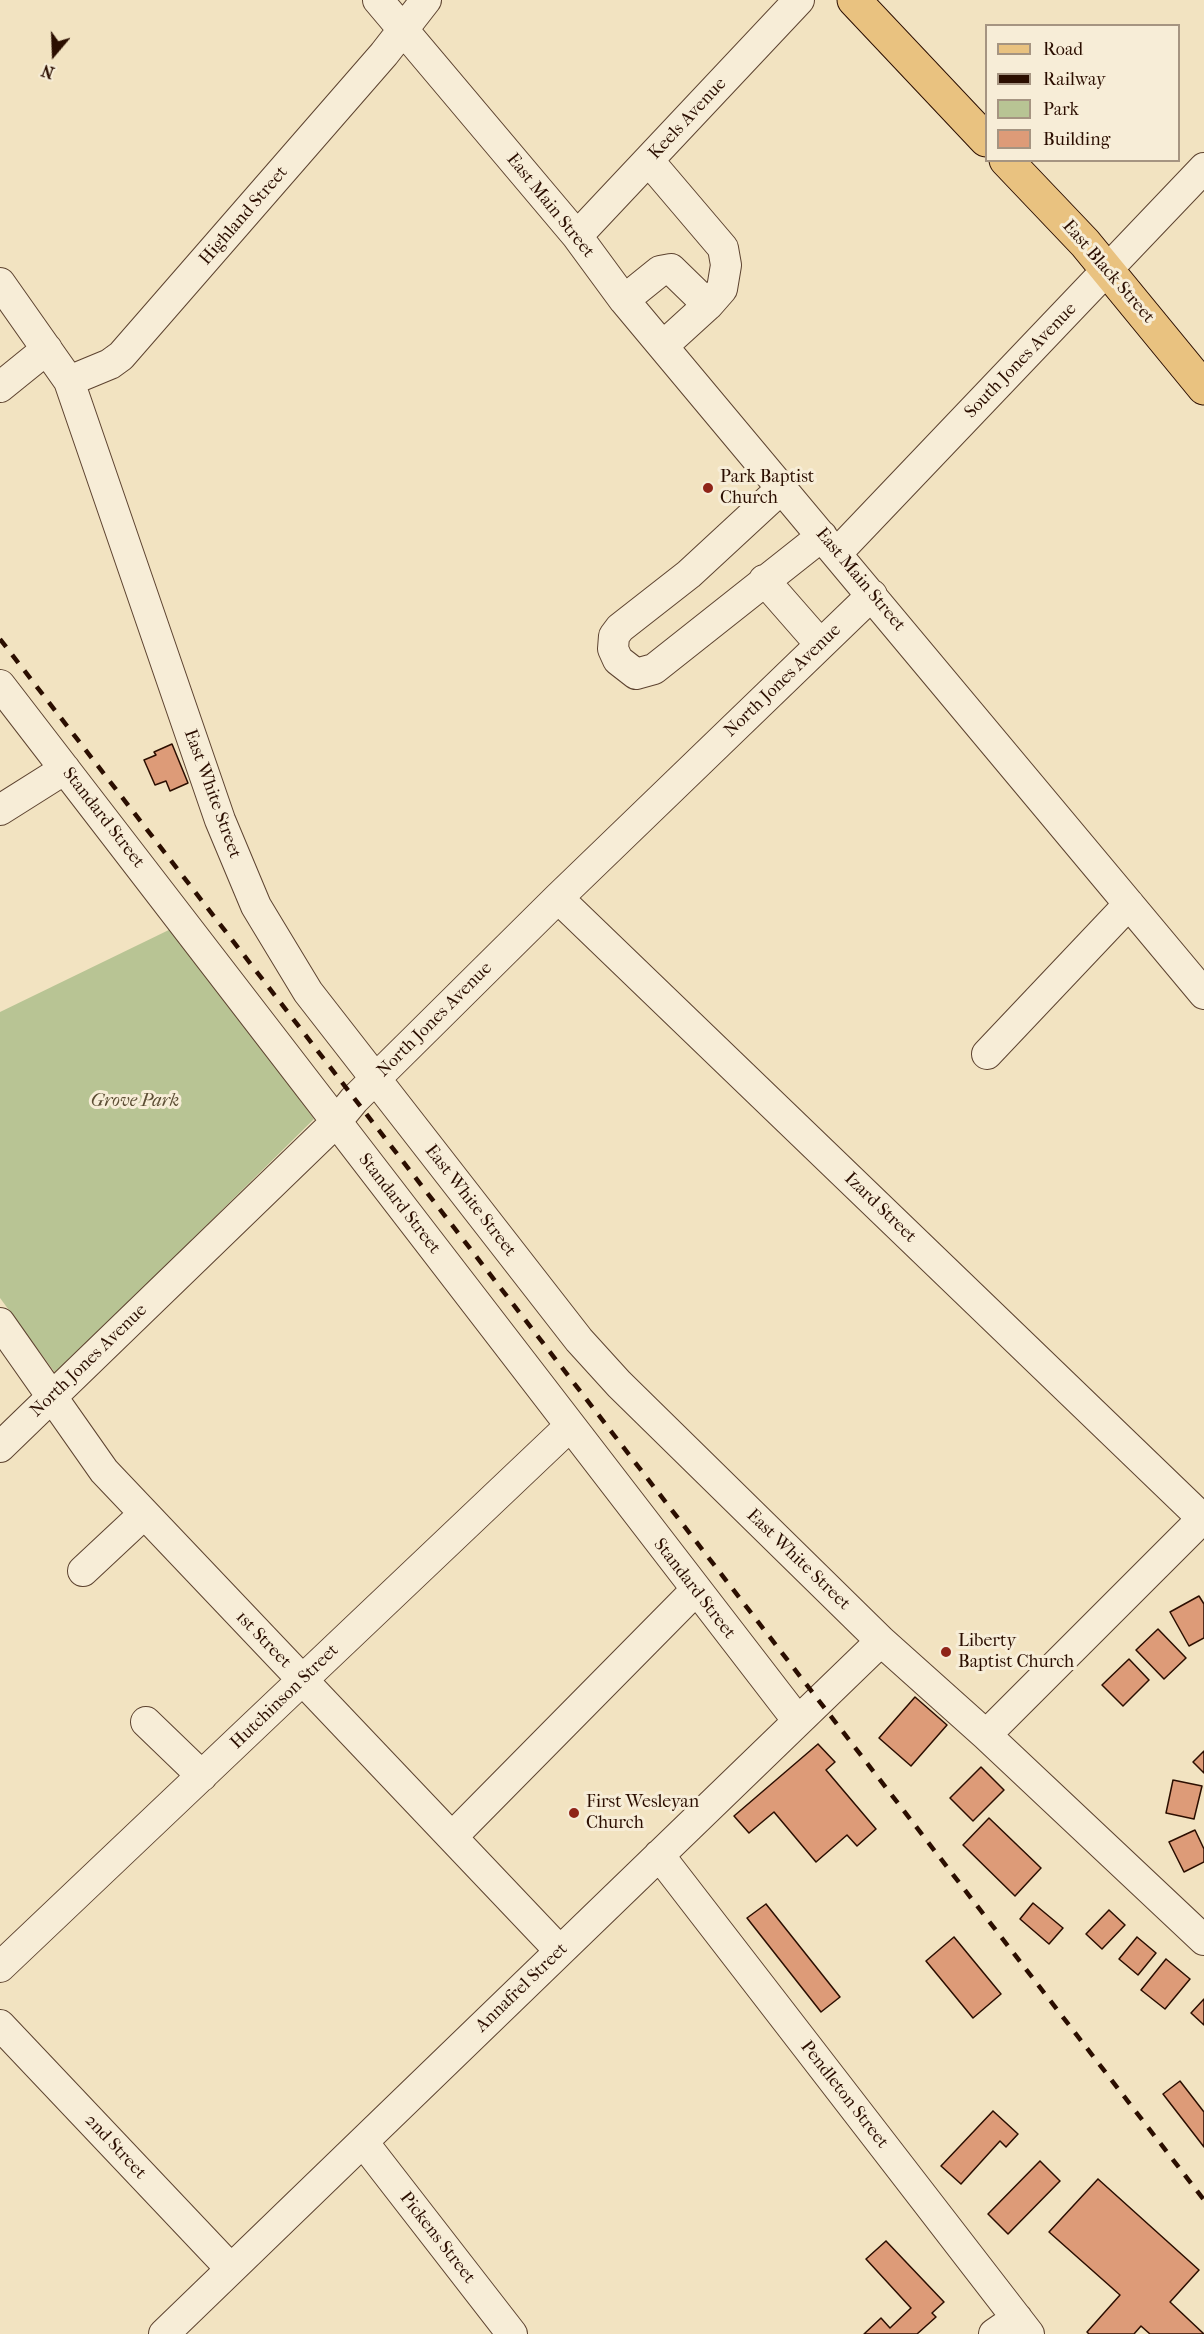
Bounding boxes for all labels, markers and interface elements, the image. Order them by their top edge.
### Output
north arrow [24,24,84,84]
legend [985,24,1180,162]
text: Road [1043,39,1083,60]
text: N [39,61,57,82]
text: Railway [1043,69,1106,90]
street label: Keels Avenue [645,74,731,164]
text: Park [1043,99,1079,120]
text: Building [1043,129,1110,150]
street label: East Main Street [501,149,599,263]
street label: Highland Street [195,162,293,270]
street label: East Black Street [1057,216,1159,328]
street label: South Jones Avenue [960,299,1082,423]
place label: Park Baptist Church [720,467,814,510]
marker: Park Baptist Church [701,481,715,495]
street label: East Main Street [811,524,909,636]
street label: North Jones Avenue [720,620,846,742]
street label: East White Street [179,726,245,862]
street label: Standard Street [57,764,149,872]
street label: North Jones Avenue [373,958,497,1082]
park label: Grove Park [91,1091,179,1113]
street label: East White Street [420,1141,520,1261]
street label: Standard Street [353,1150,445,1258]
street label: Izard Street [839,1168,921,1248]
street label: North Jones Avenue [26,1300,152,1422]
street label: East White Street [742,1505,854,1615]
street label: Standard Street [648,1535,740,1643]
street label: 1st Street [231,1607,295,1673]
place label: Liberty Baptist Church [958,1631,1074,1674]
street label: Hutchinson Street [226,1640,344,1754]
marker: Liberty Baptist Church [939,1645,953,1659]
place label: First Wesleyan Church [586,1792,699,1834]
marker: First Wesleyan Church [567,1806,581,1820]
street label: Annafrel Street [471,1939,573,2037]
street label: Pendleton Street [795,2037,893,2153]
street label: 2nd Street [80,2110,150,2184]
street label: Pickens Street [395,2188,479,2288]

